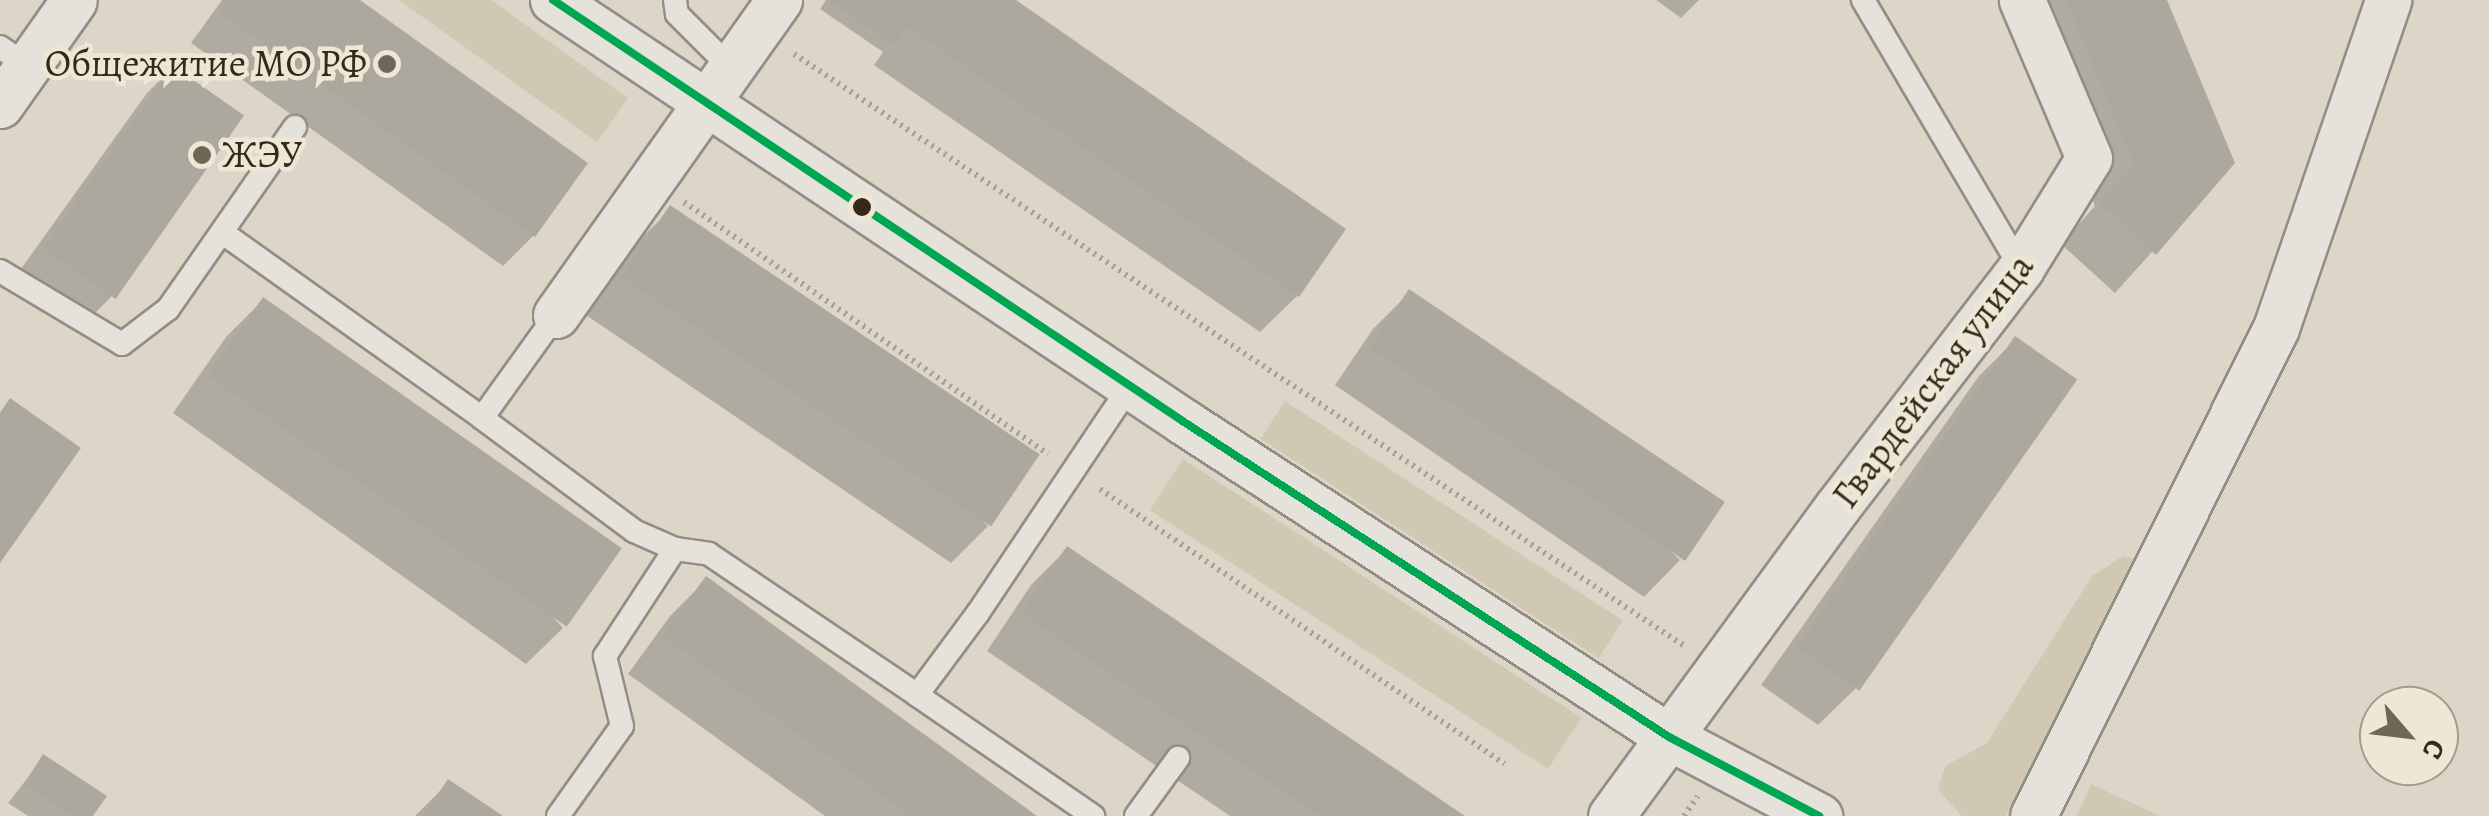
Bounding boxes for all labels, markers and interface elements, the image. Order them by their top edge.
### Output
place label: Общежитие МО РФ [45,41,367,87]
marker: Общежитие МО РФ [376,53,398,75]
place label: ЖЭУ [222,132,302,178]
marker: ЖЭУ [191,144,213,166]
unlabelled marker [852,197,872,217]
street label: Гвардейская улица [1822,245,2044,517]
north arrow [2359,686,2459,786]
text: С [2413,733,2455,766]

